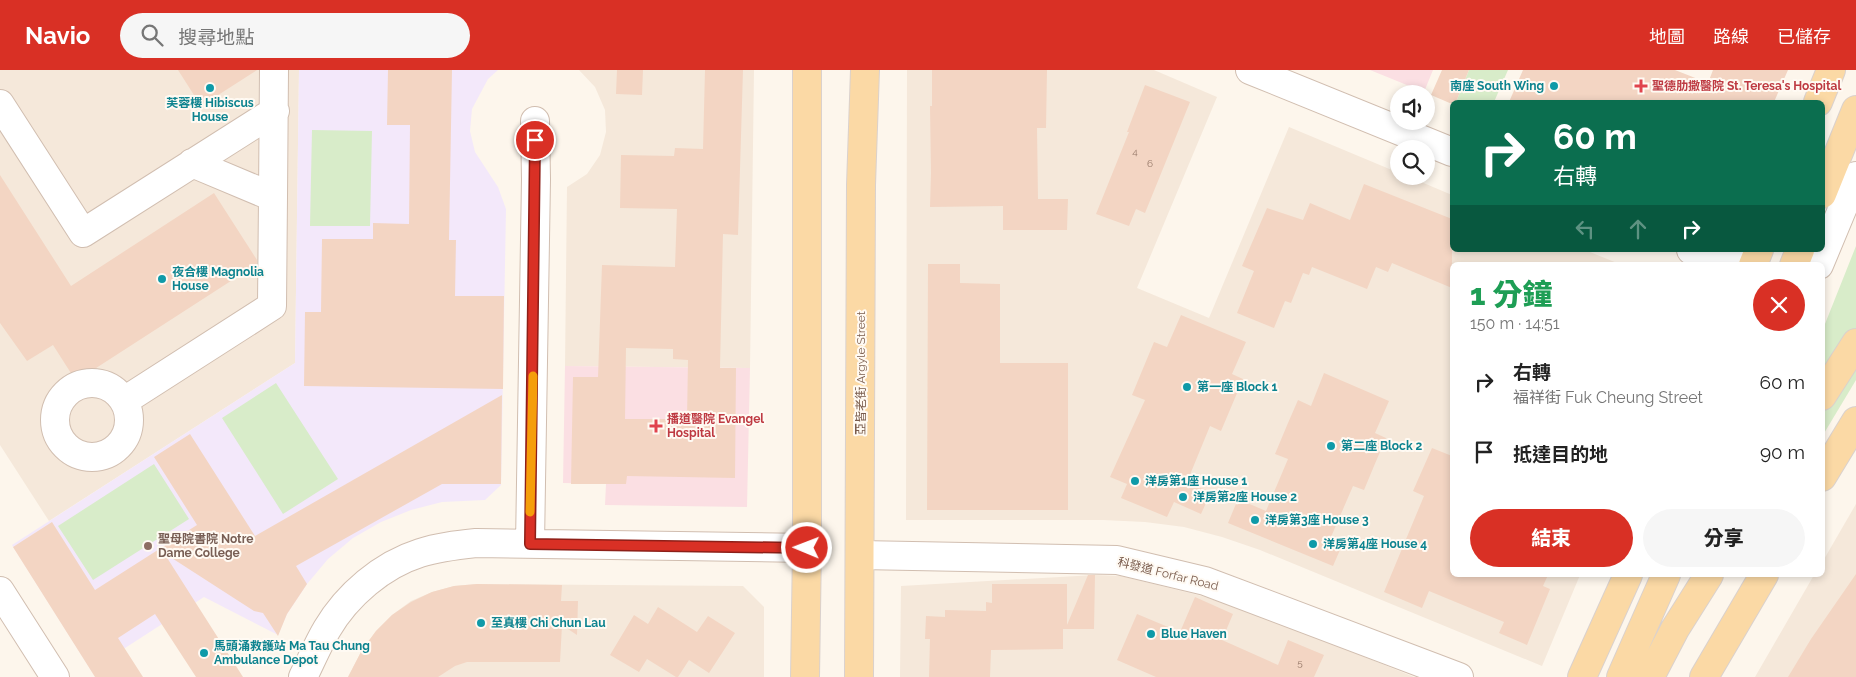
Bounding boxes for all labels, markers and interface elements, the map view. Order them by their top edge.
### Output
search box [120,13,470,58]
text: Navio [25,21,90,50]
icon: search [138,21,166,49]
text: 搜尋地點 [178,26,254,48]
text: 地圖 [1649,26,1685,47]
text: 路線 [1713,26,1749,47]
text: 已儲存 [1777,26,1831,47]
place label: 南座 South Wing [1450,79,1544,93]
marker: 聖德肋撒醫院 St. Teresa's Hospital [1634,79,1648,93]
place label: 聖德肋撒醫院 St. Teresa's Hospital [1652,79,1841,93]
marker: 南座 South Wing [1548,80,1560,92]
marker: 芙蓉樓 Hibiscus House [204,82,216,94]
map controls [1390,85,1435,185]
button: sound [1390,85,1435,130]
place label: 芙蓉樓 Hibiscus House [166,96,254,124]
text: 60 m [1553,116,1637,157]
pin [514,119,556,161]
icon: right [1470,120,1535,185]
icon: arrive [521,126,549,154]
button: search [1390,140,1435,185]
house number: 4 [1132,146,1138,157]
house number: 6 [1147,158,1153,169]
text: 右轉 [1553,163,1597,189]
icon: left [1571,215,1599,243]
icon: ahead [1624,215,1652,243]
icon: right [1677,215,1705,243]
place label: 夜合樓 Magnolia House [172,265,264,293]
marker: 夜合樓 Magnolia House [156,273,168,285]
text: 1 分鐘 [1470,277,1553,312]
button: close [1753,279,1805,331]
street label: 亞皆老街 Argyle Street [854,311,868,435]
text: 150 m · 14:51 [1470,314,1560,333]
text: 右轉 [1513,361,1551,383]
icon: right [1470,368,1498,396]
text: 60 m [1760,371,1805,393]
place label: 第一座 Block 1 [1197,380,1277,394]
marker: 第一座 Block 1 [1181,381,1193,393]
text: 福祥街 Fuk Cheung Street [1513,388,1703,407]
place label: 播道醫院 Evangel Hospital [667,412,764,440]
marker: 播道醫院 Evangel Hospital [649,419,663,433]
icon: arrive [1470,438,1498,466]
place label: 第二座 Block 2 [1341,439,1422,453]
marker: 第二座 Block 2 [1325,440,1337,452]
text: 90 m [1760,441,1805,463]
text: 抵達目的地 [1513,443,1608,465]
place label: 洋房第1座 House 1 [1145,474,1247,488]
marker: 洋房第1座 House 1 [1129,475,1141,487]
place label: 洋房第2座 House 2 [1193,490,1297,504]
marker: 洋房第2座 House 2 [1177,491,1189,503]
button: 結束 [1470,509,1633,567]
button: 分享 [1643,509,1805,567]
place label: 洋房第3座 House 3 [1265,513,1369,527]
marker: 洋房第3座 House 3 [1249,514,1261,526]
position arrow [780,521,832,573]
place label: 聖母院書院 Notre Dame College [158,532,253,560]
place label: 洋房第4座 House 4 [1323,537,1427,551]
marker: 洋房第4座 House 4 [1307,538,1319,550]
marker: 聖母院書院 Notre Dame College [142,540,154,552]
street label: 科發道 Forfar Road [1116,555,1220,593]
place label: 至真樓 Chi Chun Lau [491,616,606,630]
marker: 至真樓 Chi Chun Lau [475,617,487,629]
place label: Blue Haven [1161,627,1227,641]
marker: Blue Haven [1145,628,1157,640]
place label: 馬頭涌救護站 Ma Tau Chung Ambulance Depot [214,639,370,667]
marker: 馬頭涌救護站 Ma Tau Chung Ambulance Depot [198,647,210,659]
house number: 5 [1297,657,1303,668]

